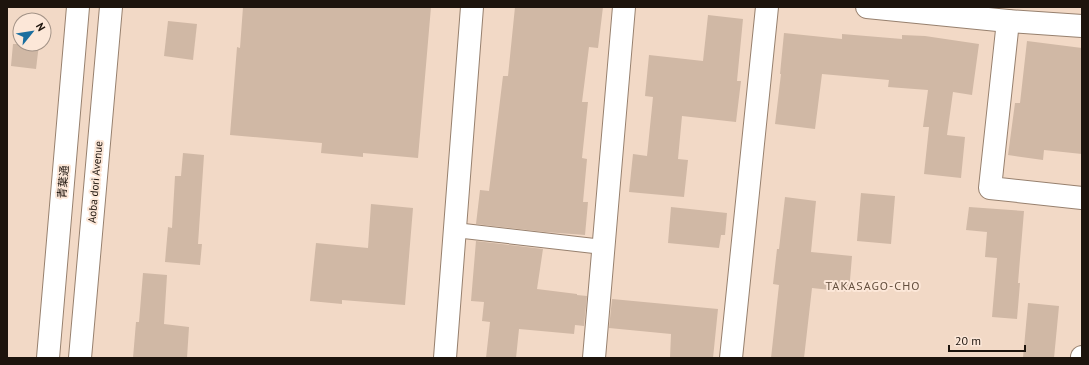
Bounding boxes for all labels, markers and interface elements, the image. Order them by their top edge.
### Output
north arrow [12,12,52,52]
text: N [33,20,49,34]
street label: Aoba dori Avenue [84,140,106,223]
street label: 青葉通 [55,165,71,199]
district label: TAKASAGO-CHO [826,278,920,293]
scale bar [949,327,1025,353]
text: 20 m [955,333,981,348]

